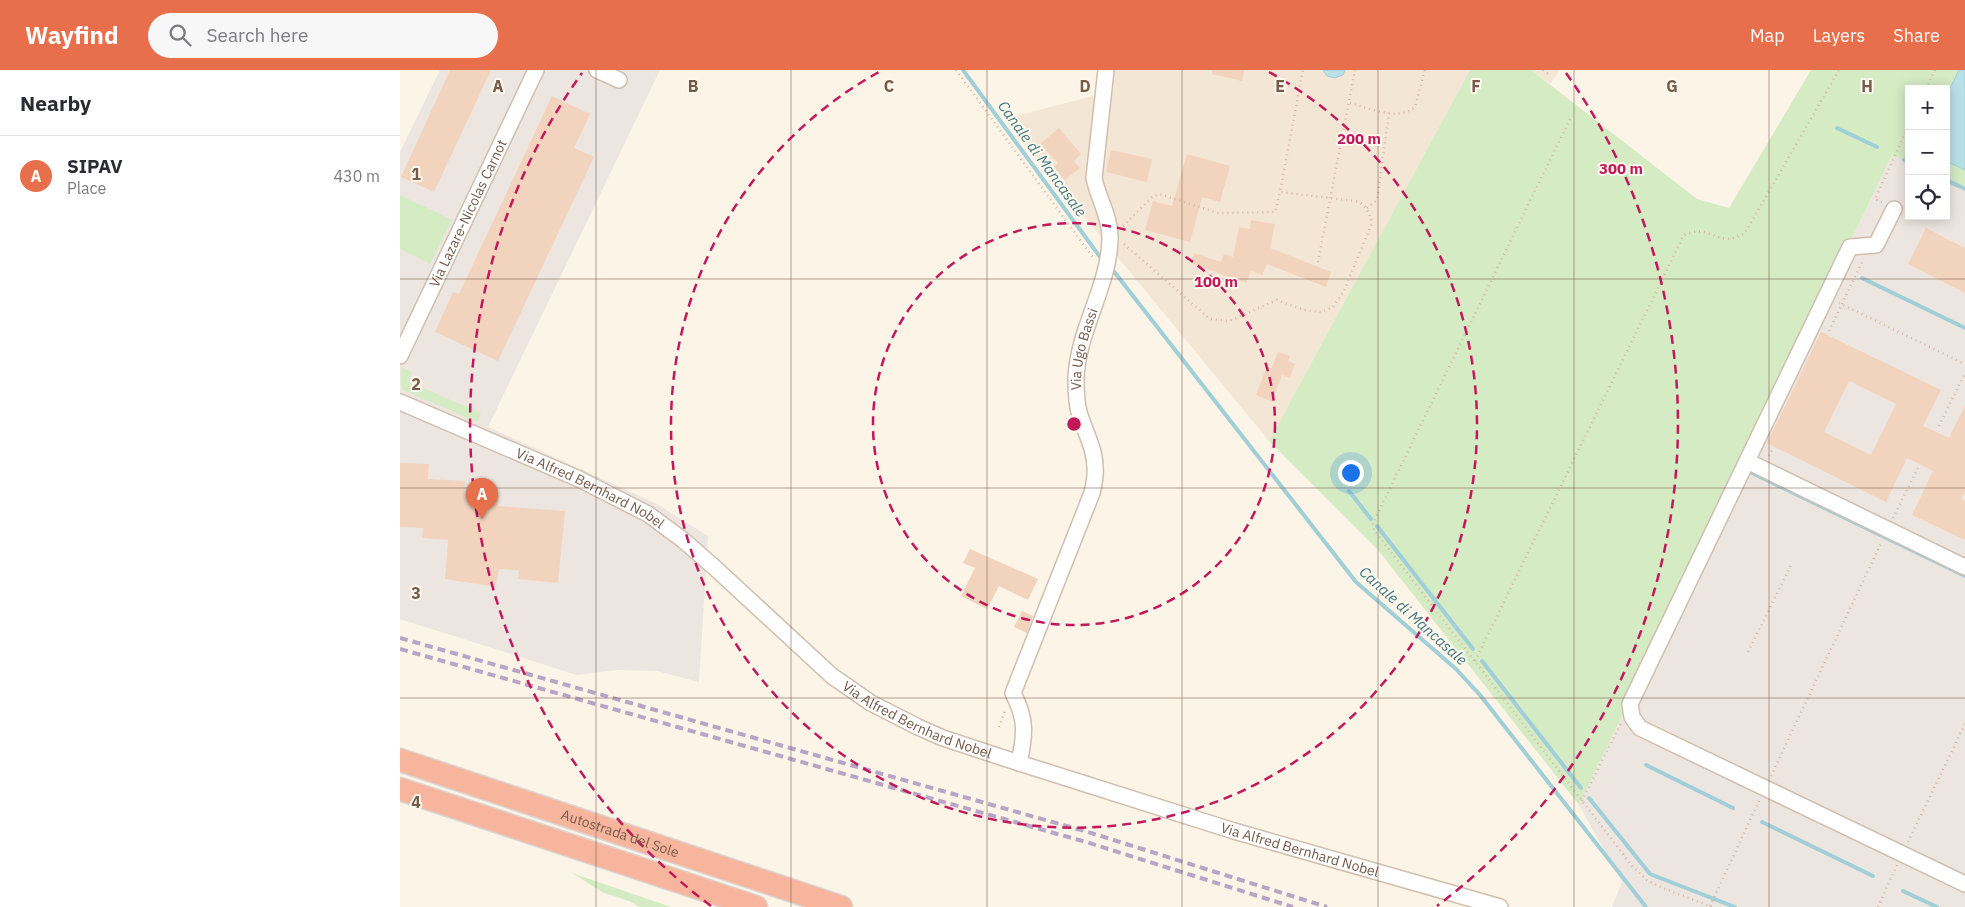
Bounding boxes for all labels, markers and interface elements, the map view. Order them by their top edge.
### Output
search box [148,13,498,58]
text: Wayfind [25,19,118,51]
icon: search [166,21,194,49]
text: Search here [206,23,308,47]
text: Map [1750,24,1785,47]
text: Layers [1813,24,1865,47]
text: Share [1893,24,1940,47]
text: A [493,76,504,96]
text: B [688,76,699,96]
text: C [884,76,894,96]
text: D [1079,76,1091,96]
text: E [1275,76,1285,96]
text: F [1471,76,1481,96]
text: G [1666,76,1678,96]
text: H [1861,76,1873,96]
map controls [1905,85,1950,220]
button: + [1905,85,1950,130]
text: Nearby [20,89,91,117]
water label: Canale di Mancasale [994,97,1091,221]
text: 200 m [1337,129,1381,148]
button: − [1905,130,1950,175]
street label: Via Lazare-Nicolas Carnot [425,136,511,290]
text: SIPAV [67,154,122,178]
text: 300 m [1599,159,1643,178]
text: 1 [411,164,421,184]
text: A [31,166,41,186]
text: 430 m [333,166,380,186]
button: locate [1905,175,1950,220]
text: Place [67,178,106,198]
text: 100 m [1194,272,1238,291]
street label: Via Ugo Bassi [1067,305,1102,391]
text: 2 [411,374,421,394]
centre of rings [1065,415,1083,433]
street label: Via Alfred Bernhard Nobel [513,444,668,532]
your location [1338,460,1364,486]
pin: A [466,478,498,519]
water label: Canale di Mancasale [1355,562,1471,669]
text: 3 [411,583,421,603]
street label: Via Alfred Bernhard Nobel [839,677,994,762]
text: 4 [411,792,421,812]
street label: Autostrada del Sole [559,805,682,861]
street label: Via Alfred Bernhard Nobel [1218,818,1381,881]

